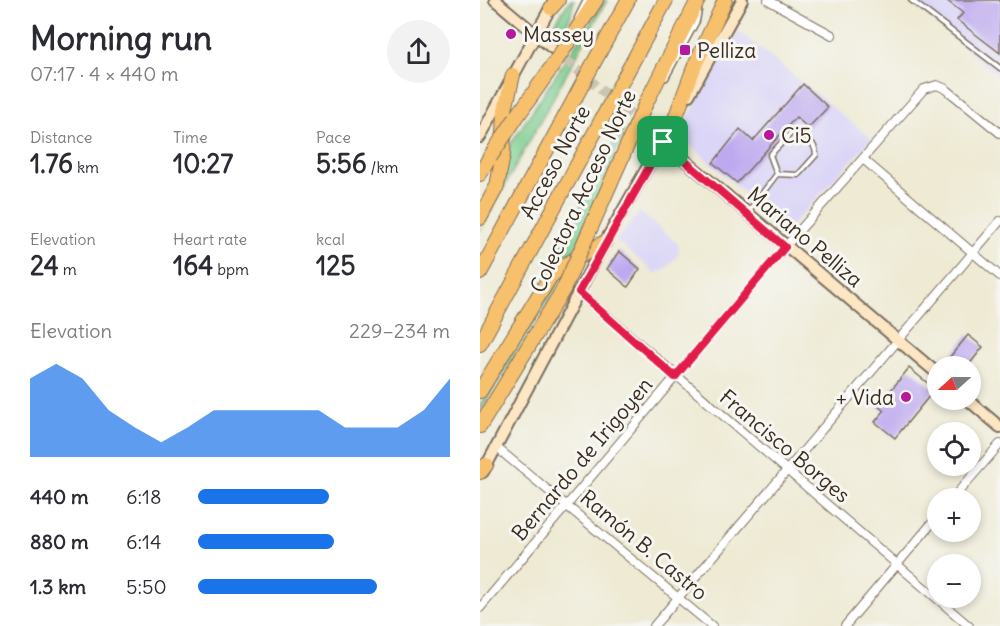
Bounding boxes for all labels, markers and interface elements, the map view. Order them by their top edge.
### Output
text: Morning run [30,17,212,59]
button: share [387,20,450,83]
place label: Massey [523,21,594,48]
marker: Massey [504,27,518,41]
place label: Pelliza [697,37,756,64]
marker: Pelliza [678,43,692,57]
text: 07:17 · 4 × 440 m [30,61,179,86]
street label: Colectora Acceso Norte [524,85,642,297]
street label: Acceso Norte [514,101,596,223]
pin [637,116,688,167]
place label: Ci5 [781,122,812,149]
icon: arrive [646,125,679,158]
text: Distance [30,127,92,147]
text: Time [173,127,208,147]
text: Pace [316,127,351,147]
marker: Ci5 [762,128,776,142]
text: 1.76 [30,147,73,180]
text: 10:27 [173,147,233,180]
text: 5:56 [316,147,367,180]
text: km [73,157,99,177]
text: /km [367,157,399,177]
street label: Mariano Pelliza [742,181,868,293]
text: Elevation [30,229,96,249]
text: Heart rate [173,229,247,249]
text: kcal [316,229,345,249]
text: 24 [30,249,59,282]
text: 164 [173,249,213,282]
text: 125 [316,249,356,282]
text: m [59,259,77,279]
text: bpm [213,259,249,279]
text: Elevation [30,318,112,343]
text: 229–234 m [349,318,450,343]
north arrow [927,356,981,410]
map controls [927,356,981,608]
street label: Bernardo de Irigoyen [506,372,658,546]
street label: Francisco Borges [714,384,856,508]
place label: + Vida [836,384,894,411]
marker: + Vida [899,390,913,404]
button: locate [927,422,981,476]
text: 440 m [30,484,89,509]
text: 6:18 [126,484,162,509]
street label: Ramón B. Castro [575,484,713,606]
button: + [927,488,981,542]
text: 880 m [30,529,89,554]
text: 6:14 [126,529,162,554]
button: − [927,554,981,608]
text: 1.3 km [30,574,86,599]
text: 5:50 [126,574,167,599]

